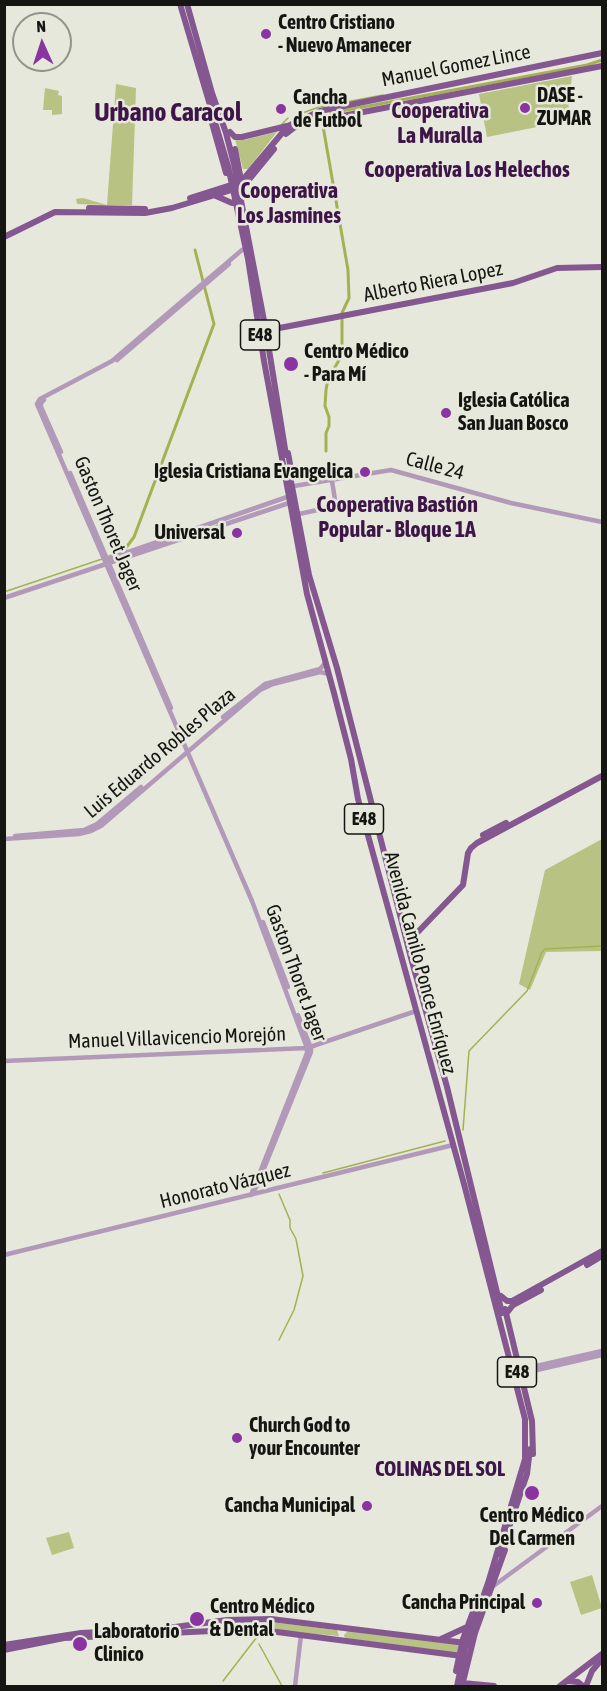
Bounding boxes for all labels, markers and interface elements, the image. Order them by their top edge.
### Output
place label: Centro Cristiano - Nuevo Amanecer [278,11,411,58]
north arrow [12,12,72,72]
text: N [36,17,46,35]
marker: Centro Cristiano - Nuevo Amanecer [259,27,273,41]
street label: Manuel Gomez Lince [380,40,532,92]
place label: DASE - ZUMAR [537,84,591,131]
place label: Cancha de Futbol [293,86,362,133]
district label: Urbano Caracol [94,97,242,129]
district label: Cooperativa La Muralla [391,98,489,150]
marker: DASE - ZUMAR [518,101,532,115]
marker: Cancha de Futbol [274,102,288,116]
district label: Cooperativa Los Helechos [364,157,570,183]
district label: Cooperativa Los Jasmines [237,178,341,230]
street label: Alberto Riera Lopez [361,257,505,307]
road number: E48 [240,320,280,350]
place label: Centro Médico - Para Mí [304,340,409,387]
marker: Centro Médico - Para Mí [282,355,300,373]
place label: Iglesia Católica San Juan Bosco [458,389,569,436]
marker: Iglesia Católica San Juan Bosco [439,406,453,420]
street label: Calle 24 [403,447,467,485]
street label: Gaston Thoret Jager [69,453,147,595]
place label: Iglesia Cristiana Evangelica [154,460,353,484]
marker: Iglesia Cristiana Evangelica [358,465,372,479]
district label: Cooperativa Bastión Popular - Bloque 1A [316,492,478,544]
place label: Universal [154,521,225,545]
marker: Universal [230,526,244,540]
street label: Luis Eduardo Robles Plaza [79,683,241,823]
road number: E48 [344,804,384,834]
street label: Avenida Camilo Ponce Enríquez [379,849,461,1077]
street label: Gaston Thoret Jager [260,901,332,1045]
street label: Manuel Villavicencio Morejón [68,1022,286,1054]
street label: Honorato Vázquez [157,1158,293,1214]
road number: E48 [498,1357,536,1387]
place label: Church God to your Encounter [249,1414,360,1461]
marker: Church God to your Encounter [230,1431,244,1445]
district label: COLINAS DEL SOL [375,1456,505,1482]
marker: Centro Médico Del Carmen [523,1484,541,1502]
place label: Cancha Municipal [224,1494,355,1518]
marker: Cancha Municipal [360,1499,374,1513]
place label: Centro Médico Del Carmen [480,1504,584,1551]
place label: Cancha Principal [402,1591,525,1615]
place label: Centro Médico & Dental [210,1595,315,1642]
marker: Cancha Principal [530,1596,544,1610]
marker: Centro Médico & Dental [188,1610,206,1628]
place label: Laboratorio Clinico [94,1620,180,1667]
marker: Laboratorio Clinico [71,1635,89,1653]

